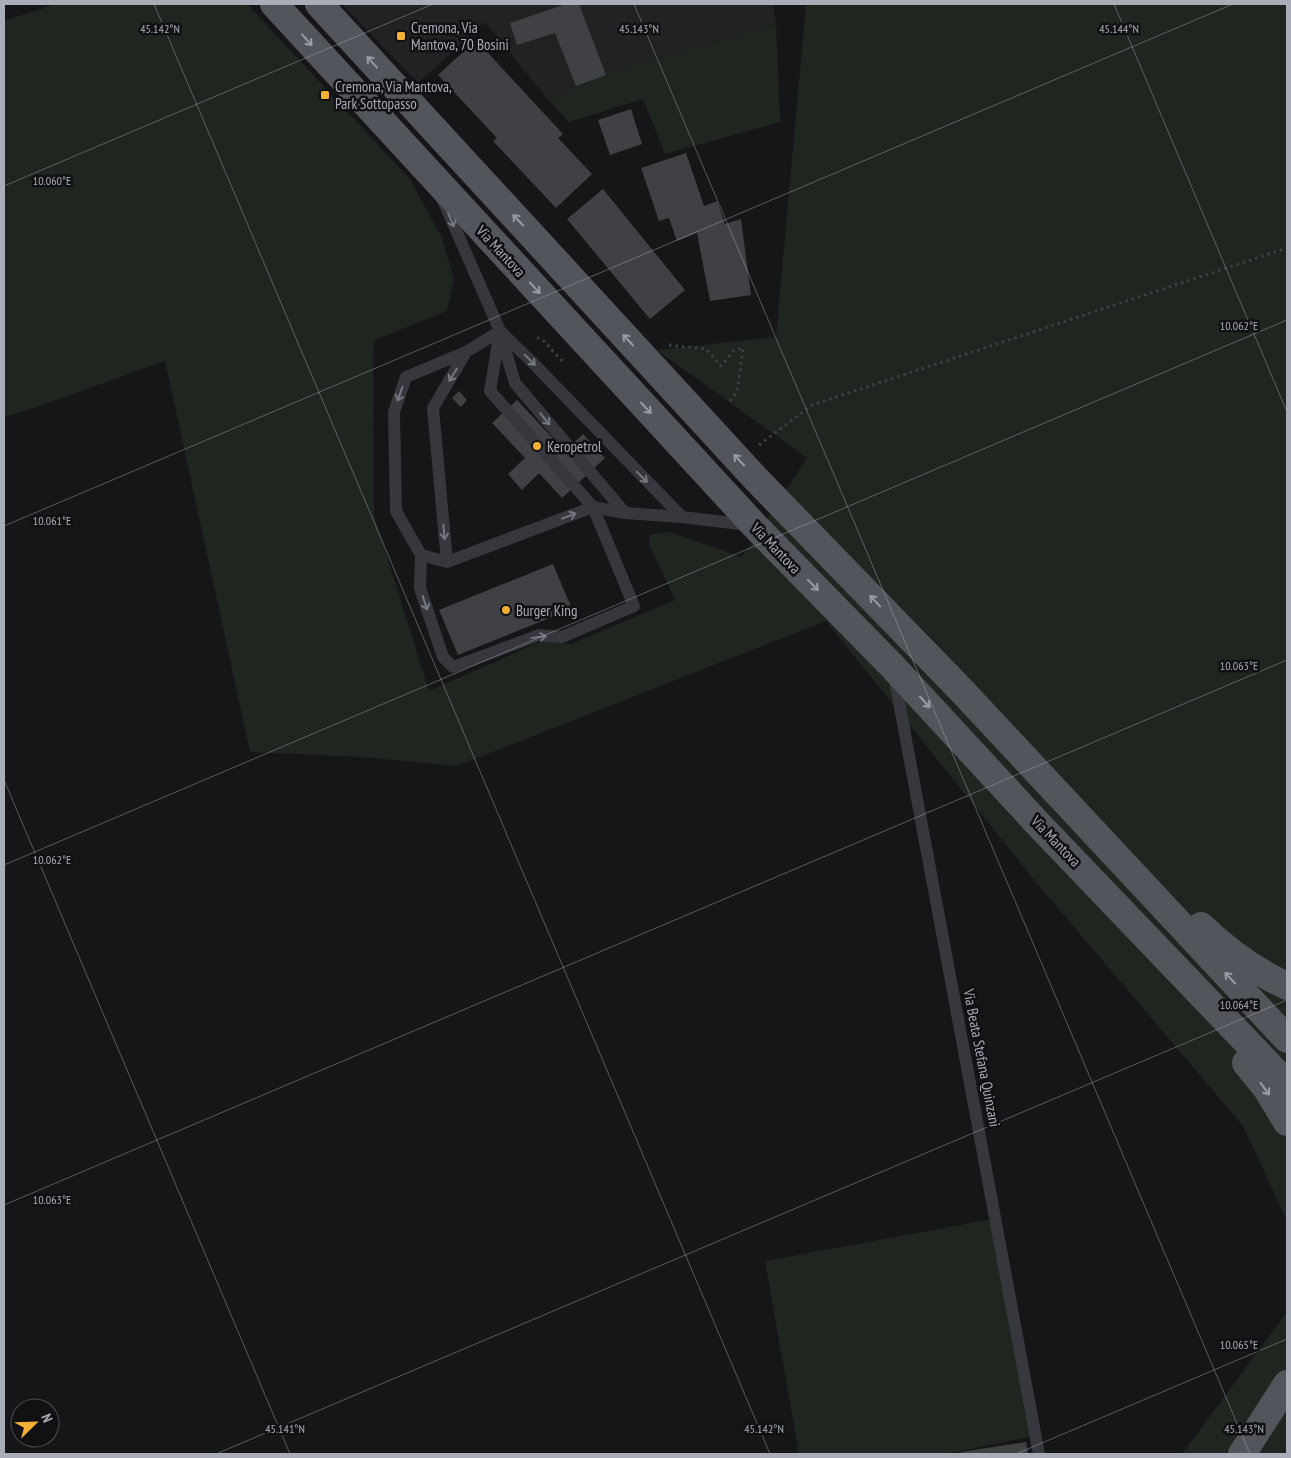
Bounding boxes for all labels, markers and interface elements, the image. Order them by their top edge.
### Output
place label: Cremona, Via Mantova, 70 Bosini [411,18,509,54]
text: 45.142°N [140,21,180,36]
text: 45.143°N [619,21,659,36]
text: 45.144°N [1099,21,1139,36]
marker: Cremona, Via Mantova, 70 Bosini [395,30,407,42]
one-way arrow [301,33,313,46]
one-way arrow [366,56,378,69]
place label: Cremona, Via Mantova, Park Sottopasso [335,77,452,113]
marker: Cremona, Via Mantova, Park Sottopasso [319,89,331,101]
text: 10.060°E [33,173,71,188]
one-way arrow [447,212,457,227]
one-way arrow [512,214,524,227]
street label: Via Mantova [472,221,530,281]
one-way arrow [530,282,541,295]
text: 10.062°E [1220,318,1258,333]
one-way arrow [622,333,634,346]
one-way arrow [523,354,536,366]
one-way arrow [447,367,457,381]
one-way arrow [395,386,404,402]
one-way arrow [640,401,652,414]
one-way arrow [539,412,550,425]
place label: Keropetrol [547,437,602,456]
marker: Keropetrol [531,440,543,452]
one-way arrow [733,453,744,466]
one-way arrow [636,471,649,483]
one-way arrow [561,511,577,520]
text: 10.061°E [33,513,71,528]
street label: Via Mantova [746,518,805,578]
one-way arrow [439,523,449,539]
one-way arrow [807,579,819,592]
one-way arrow [421,595,430,611]
one-way arrow [869,595,881,607]
place label: Burger King [516,601,577,620]
marker: Burger King [500,604,512,616]
one-way arrow [531,632,547,642]
text: 10.063°E [1220,658,1258,673]
one-way arrow [919,696,931,709]
street label: Via Mantova [1026,811,1085,871]
text: 10.062°E [33,852,71,867]
one-way arrow [1224,972,1236,985]
street label: Via Beata Stefana Quinzani [959,986,1005,1129]
text: 10.064°E [1220,997,1258,1012]
one-way arrow [1260,1081,1271,1095]
text: 10.063°E [33,1192,71,1207]
text: 10.065°E [1220,1337,1258,1352]
north arrow [10,1398,60,1448]
text: N [37,1411,57,1425]
text: 45.141°N [265,1421,305,1436]
text: 45.142°N [744,1421,784,1436]
text: 45.143°N [1224,1421,1264,1436]

